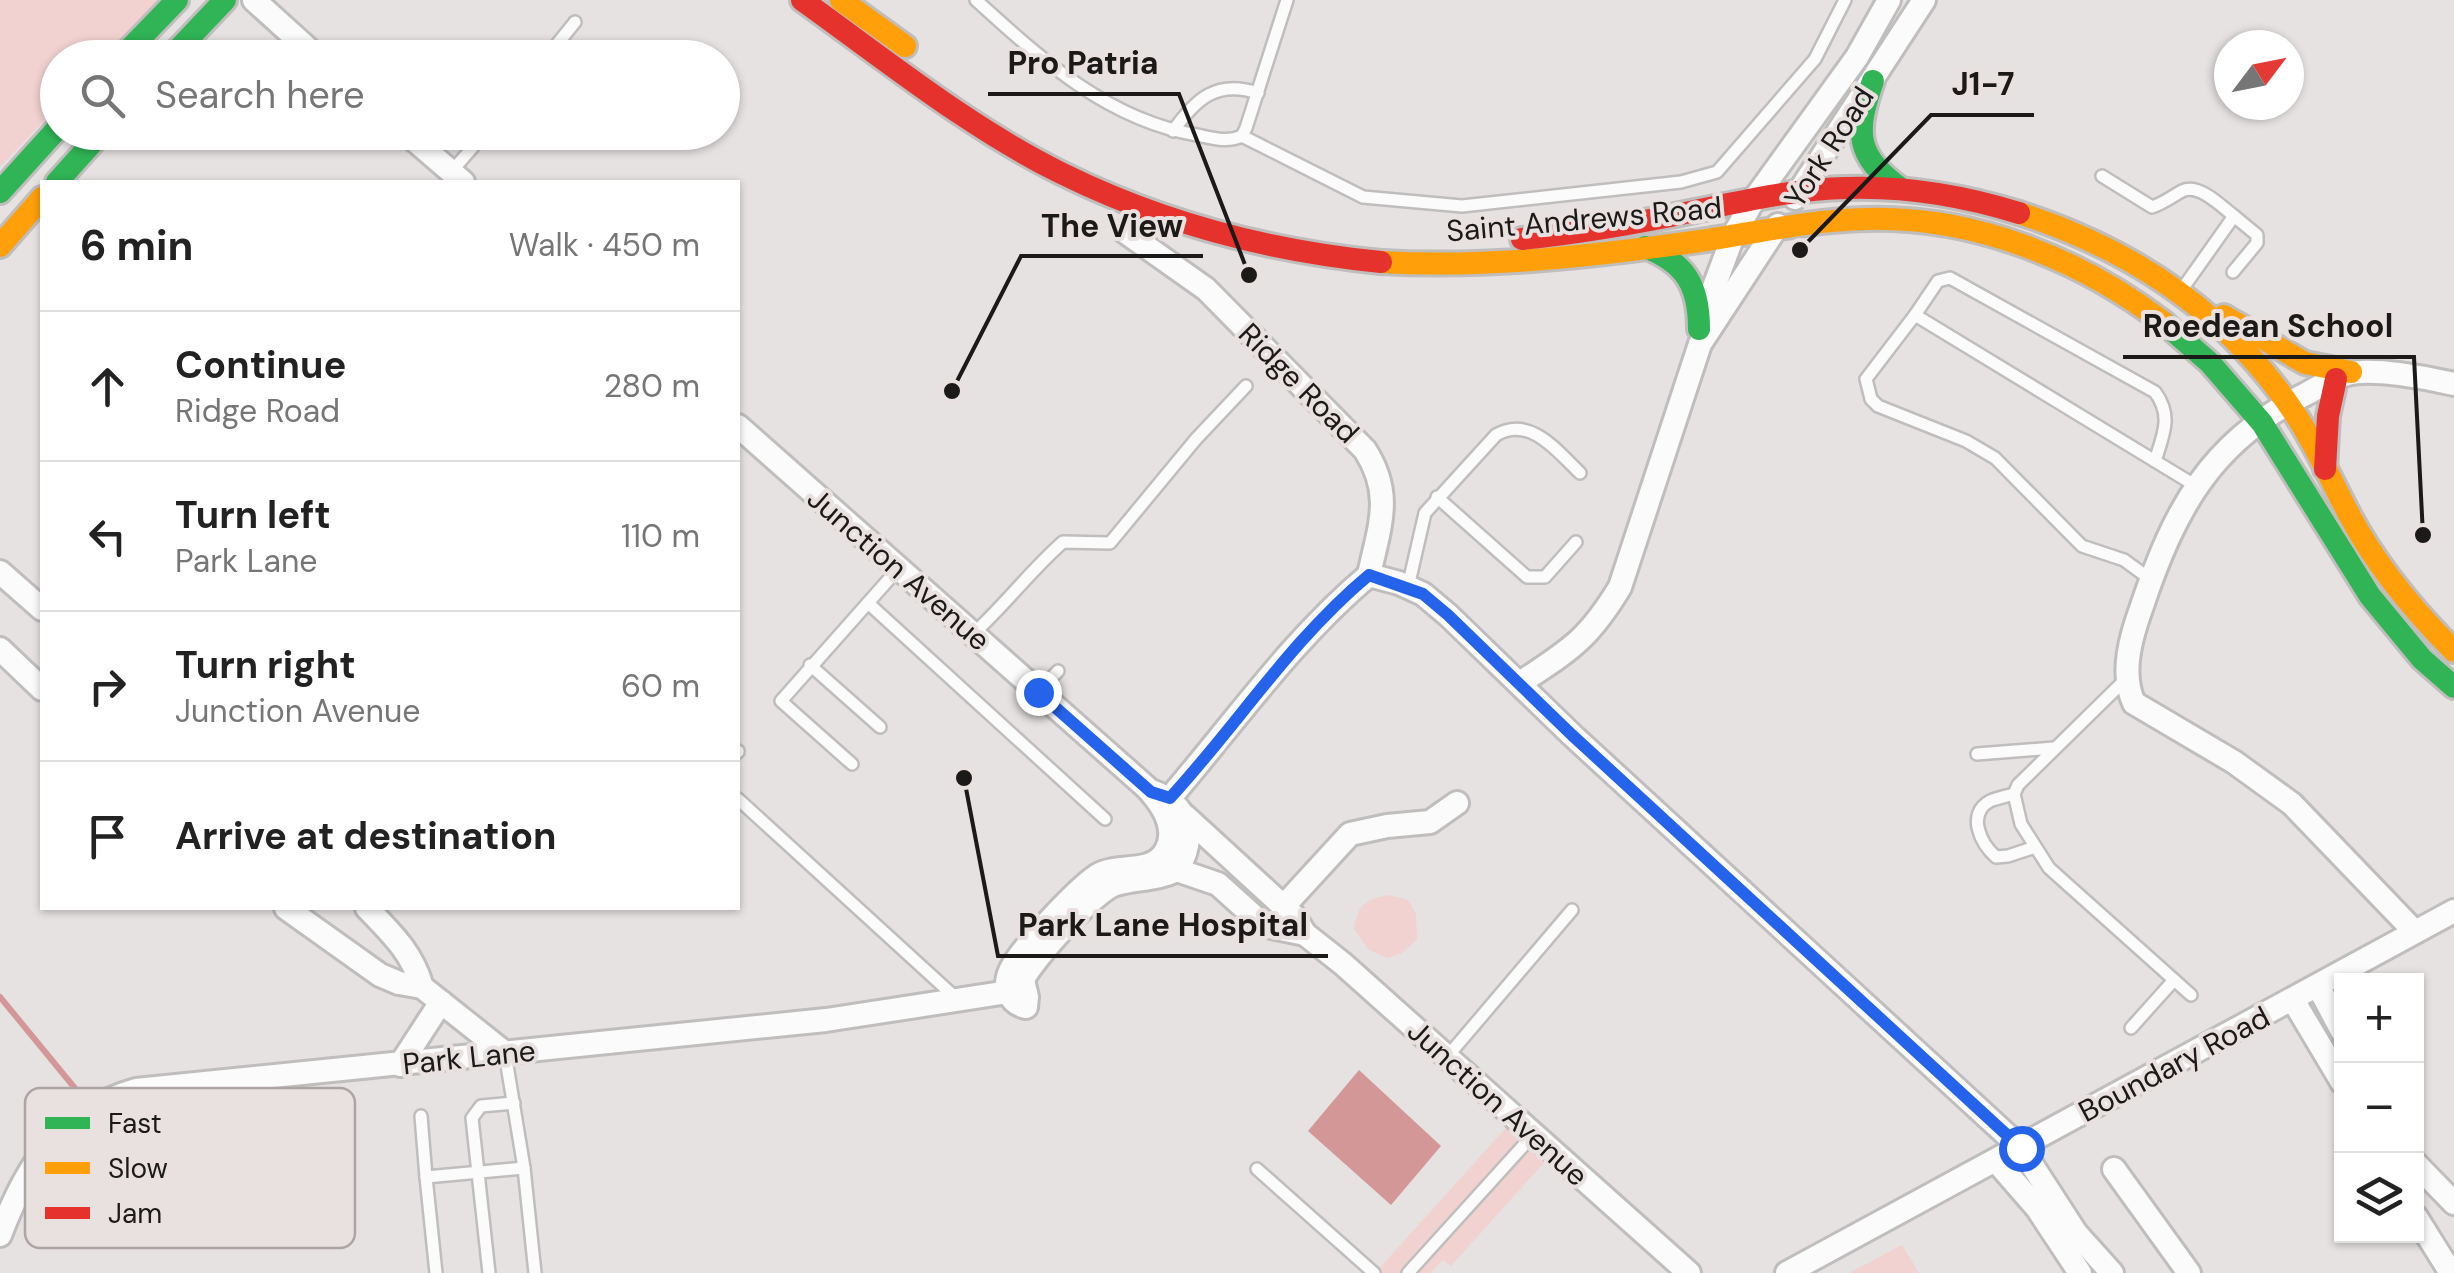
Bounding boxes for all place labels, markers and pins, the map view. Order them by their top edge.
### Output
callout: Pro Patria [988,32,1179,94]
callout: J1-7 [1931,53,2034,115]
callout: The View [1021,194,1203,256]
callout: Roedean School [2123,295,2414,357]
callout: Park Lane Hospital [998,894,1328,956]

